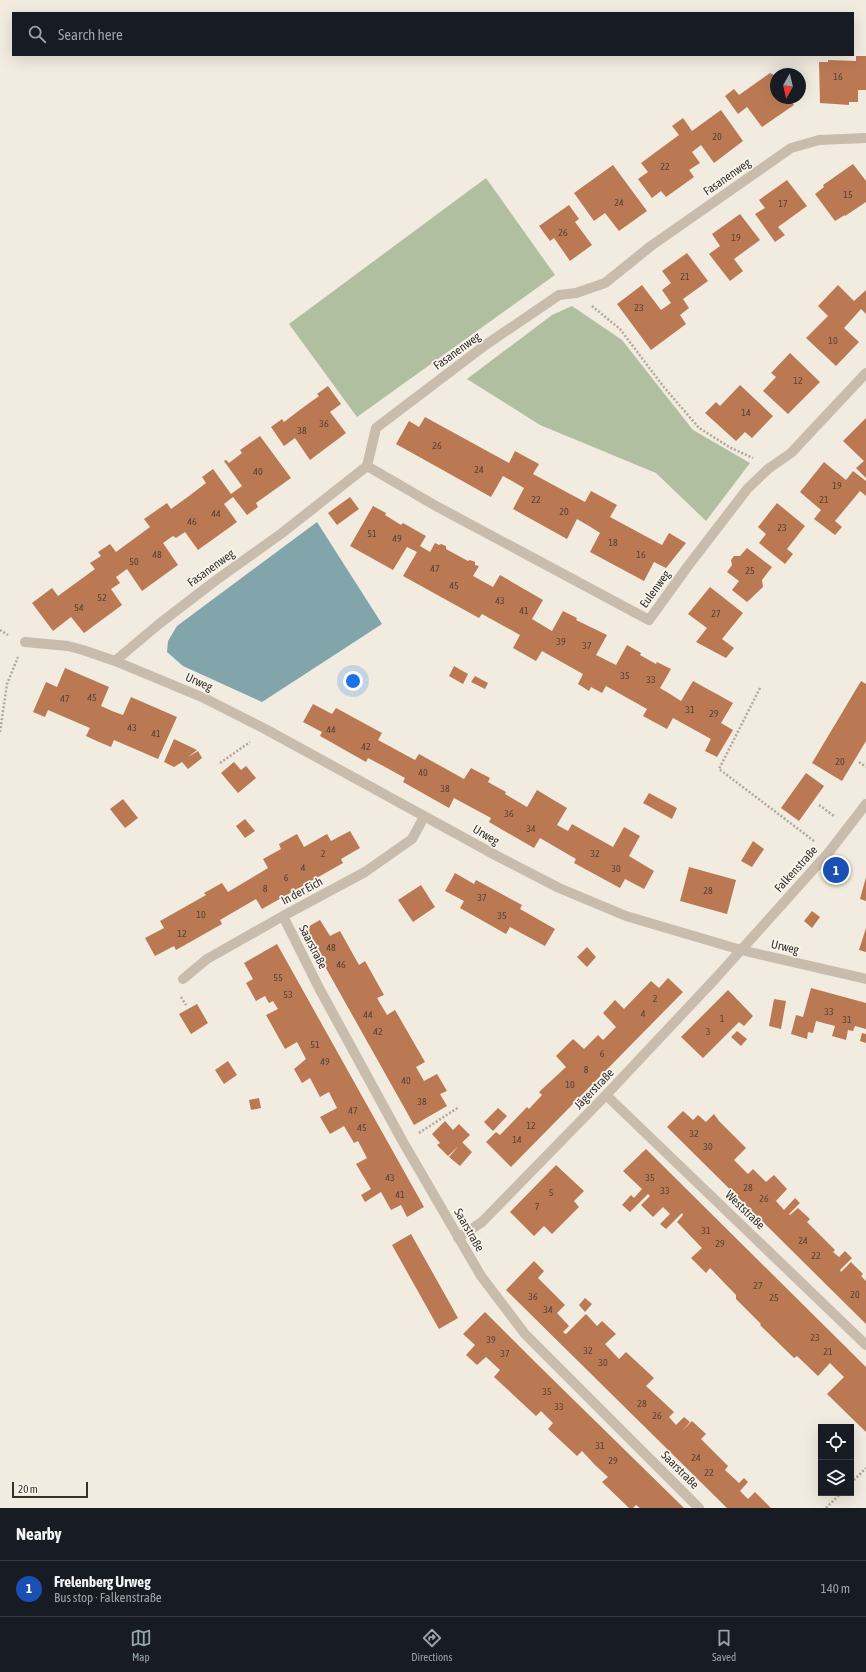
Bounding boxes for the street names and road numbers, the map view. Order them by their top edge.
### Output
street label: Fasanenweg [701,155,754,198]
street label: Fasanenweg [431,329,484,373]
street label: Fasanenweg [185,546,238,590]
street label: Eulenweg [637,567,674,610]
street label: Urweg [183,670,216,694]
street label: Urweg [470,822,502,849]
street label: Falkenstraße [772,843,820,895]
street label: In der Eich [279,874,325,908]
street label: Saarstraße [296,923,330,971]
street label: Urweg [770,937,801,957]
street label: Jägerstraße [571,1066,617,1112]
street label: Weststraße [722,1188,768,1232]
street label: Saarstraße [451,1206,487,1254]
street label: Saarstraße [658,1448,702,1492]

